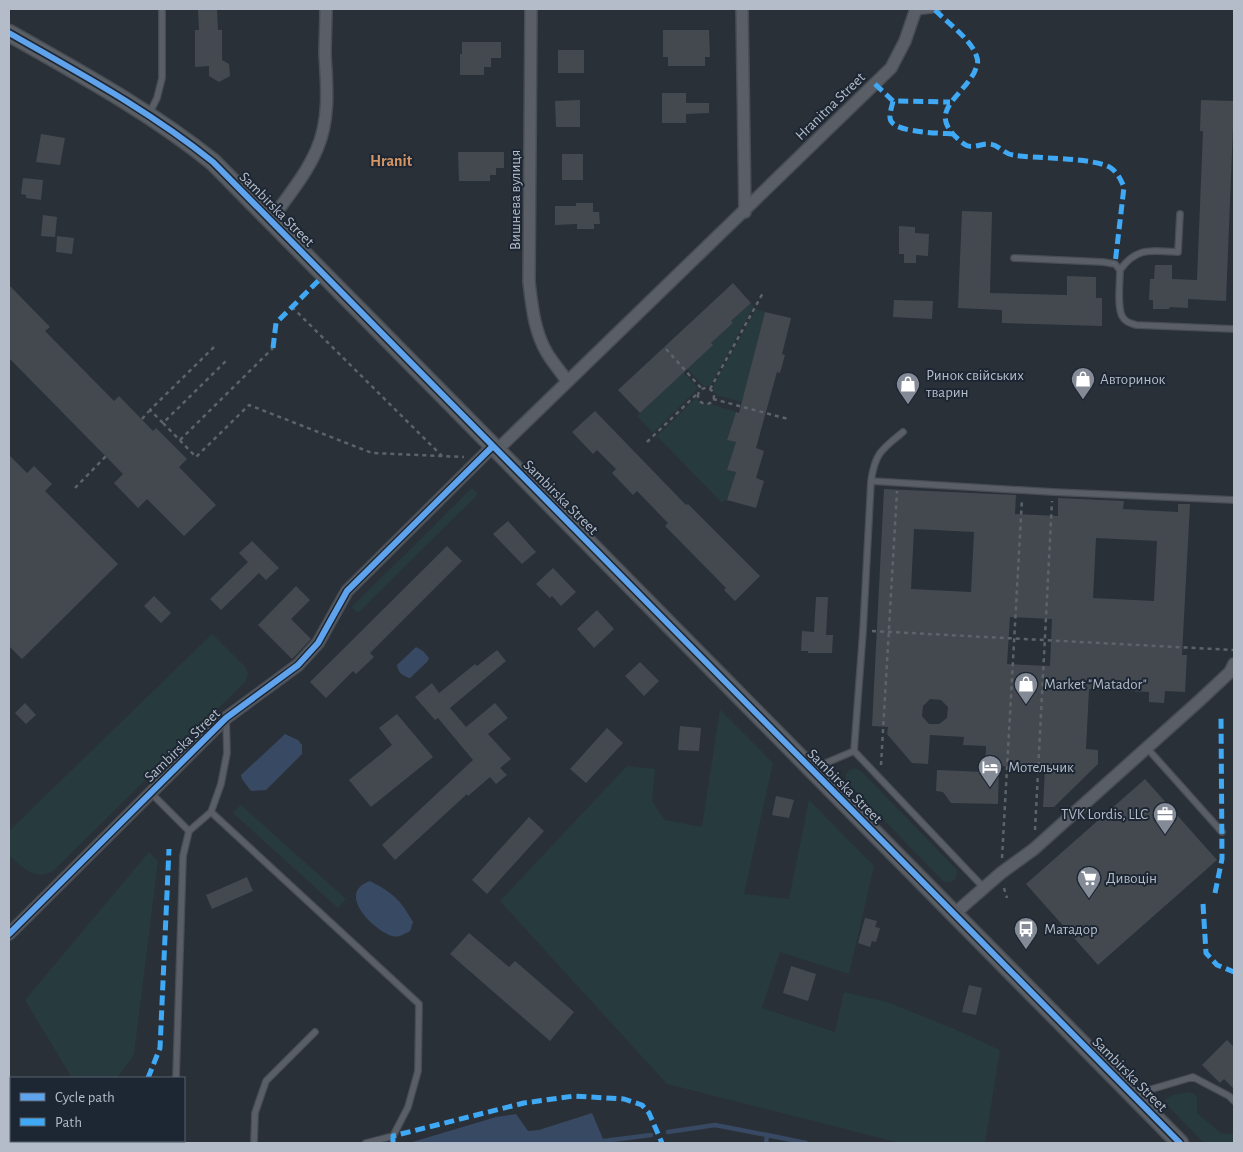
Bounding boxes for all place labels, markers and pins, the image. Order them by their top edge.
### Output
shop icon: Авторинок [1070,366,1096,400]
place label: Ринок свійських тварин [925,368,1024,400]
shop icon: Ринок свійських тварин [895,371,921,405]
place label: Авторинок [1100,372,1166,387]
shop icon: Market "Matador" [1013,671,1039,705]
place label: Market "Matador" [1044,677,1147,692]
hotel icon: Мотельчик [977,754,1003,788]
place label: Мотельчик [1008,760,1074,775]
office icon: TVK Lordis, LLC [1152,801,1178,835]
place label: TVK Lordis, LLC [1061,807,1148,822]
supermarket icon: Дивоцін [1076,865,1102,899]
place label: Дивоцін [1106,871,1157,886]
bus stop icon: Матадор [1013,916,1039,950]
place label: Матадор [1044,922,1098,937]

